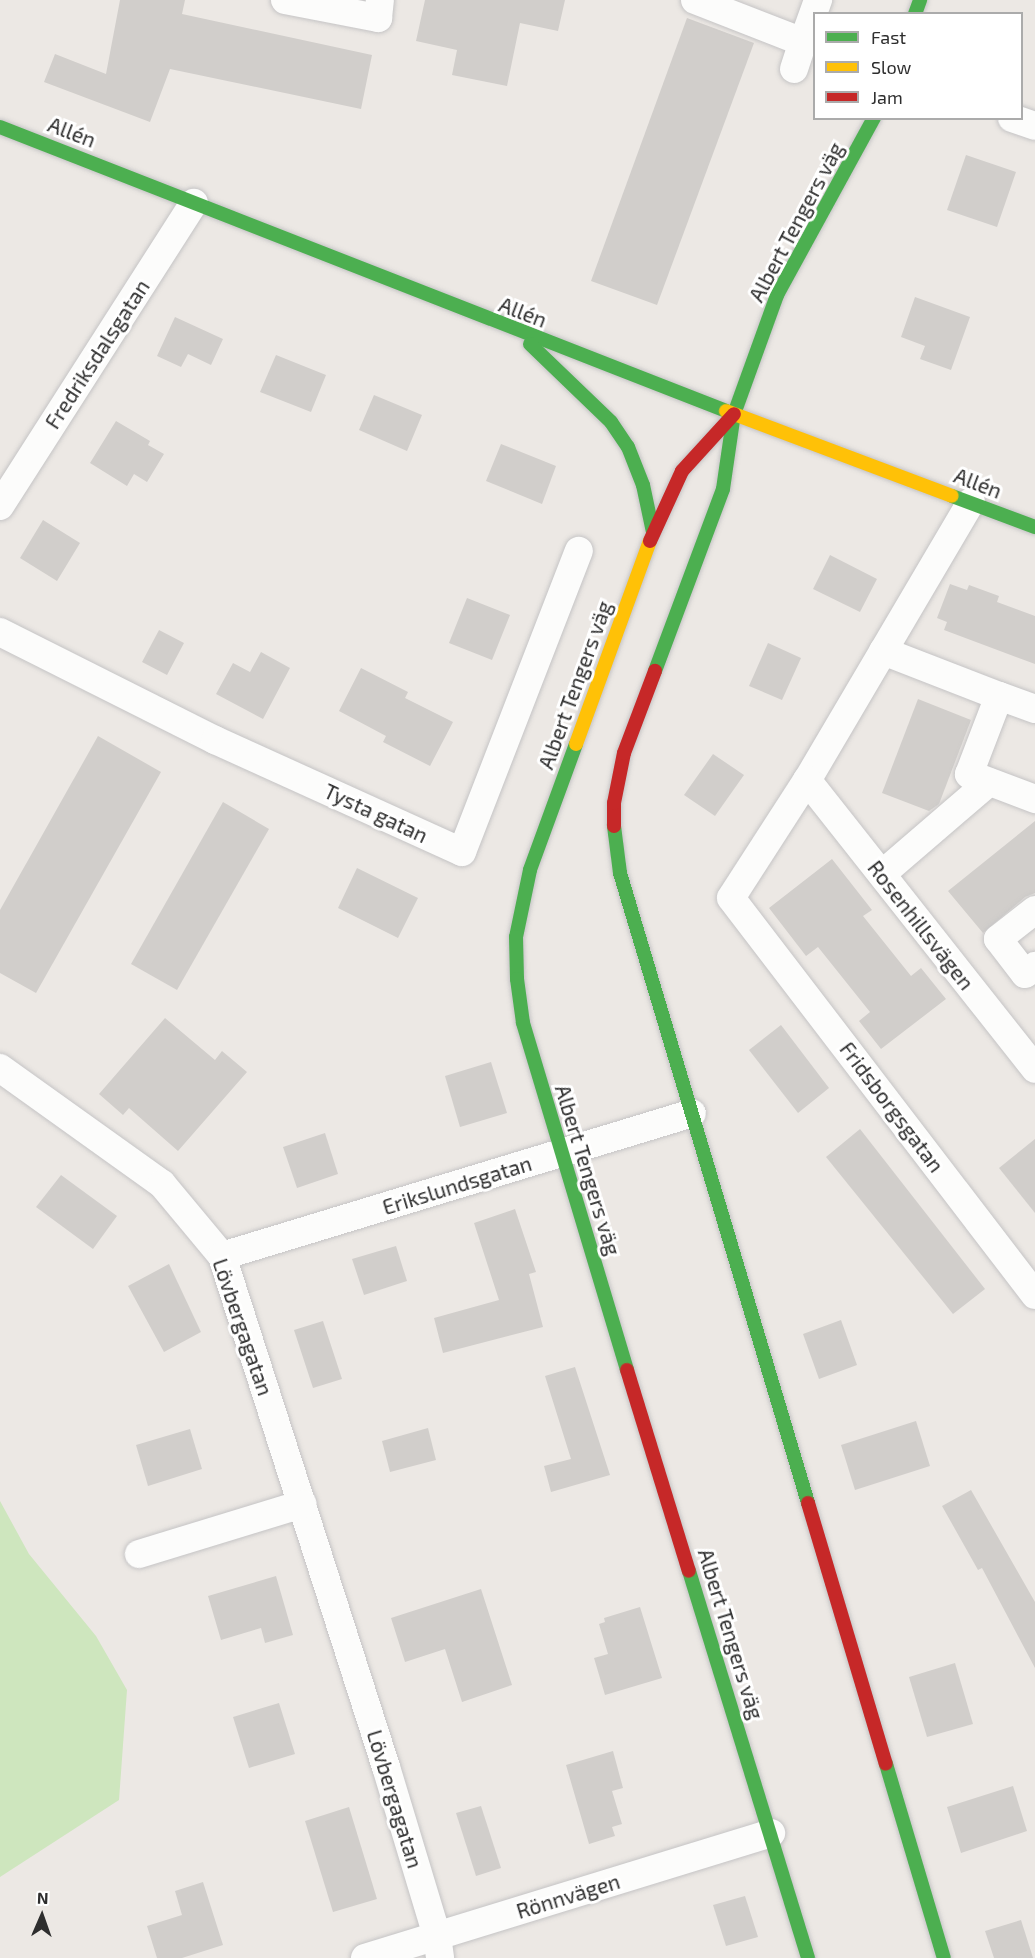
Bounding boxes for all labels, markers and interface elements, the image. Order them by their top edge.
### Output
legend [813,12,1023,120]
text: Fast [871,26,906,48]
text: Slow [871,56,911,78]
text: Jam [871,86,903,108]
street label: Allén [45,111,99,153]
street label: Albert Tengers väg [743,138,849,306]
street label: Fredriksdalsgatan [39,275,155,433]
street label: Allén [496,291,550,333]
street label: Allén [951,462,1005,504]
street label: Albert Tengers väg [533,597,617,773]
street label: Tysta gatan [320,778,432,848]
street label: Rosenhillsvägen [863,855,979,995]
street label: Fridsborgsgatan [835,1037,949,1177]
street label: Albert Tengers väg [550,1081,626,1259]
street label: Erikslundsgatan [379,1150,535,1220]
street label: Lövbergagatan [208,1255,278,1399]
street label: Albert Tengers väg [693,1545,769,1723]
street label: Lövbergagatan [362,1727,428,1871]
street label: Rönnvägen [513,1868,623,1924]
north arrow [12,1886,72,1946]
text: N [37,1888,49,1907]

